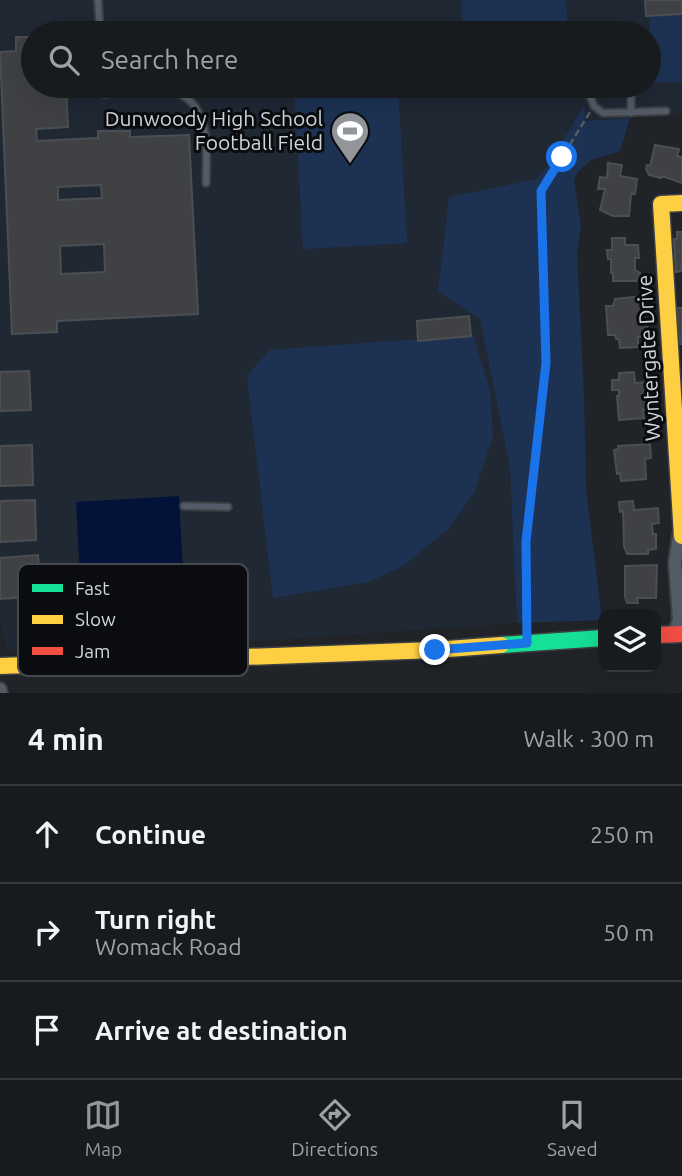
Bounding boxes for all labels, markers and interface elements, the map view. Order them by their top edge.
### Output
search box [21,21,661,98]
icon: search [45,41,83,79]
text: Search here [101,45,238,74]
place label: Dunwoody High School Football Field [105,106,323,154]
sports icon: Dunwoody High School Football Field [329,110,371,165]
route start [546,141,577,172]
street label: Wyntergate Drive [632,274,664,442]
legend [18,564,248,676]
text: Fast [75,577,110,599]
text: Slow [75,608,116,630]
map controls [598,609,661,672]
button: layers [598,609,661,672]
route end [419,634,450,665]
text: Jam [75,640,111,662]
text: 4 min [28,722,104,756]
text: Walk · 300 m [523,726,654,751]
icon: ahead [28,815,66,853]
text: Continue [95,820,206,849]
text: 250 m [590,822,654,847]
text: Turn right [95,905,216,934]
icon: right [28,913,66,951]
text: 50 m [603,920,654,945]
text: Womack Road [95,934,242,959]
icon: arrive [28,1011,66,1049]
text: Arrive at destination [95,1016,348,1045]
tab: Map [84,1096,122,1160]
tab: Directions [291,1096,378,1160]
tab: Saved [547,1096,598,1160]

